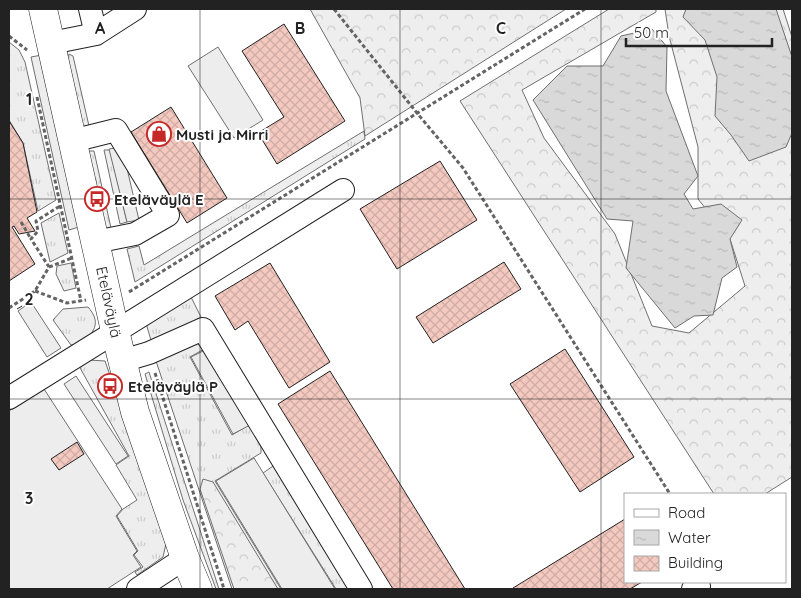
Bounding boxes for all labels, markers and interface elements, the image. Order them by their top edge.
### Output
scale bar [626,15,772,47]
text: A [95,18,106,38]
text: B [295,18,305,38]
text: C [496,18,506,38]
text: 50 m [634,23,669,42]
text: 1 [26,89,32,109]
shop icon: Musti ja Mirri [146,121,172,147]
place label: Musti ja Mirri [176,125,268,144]
bus stop icon: Eteläväylä E [84,186,110,212]
place label: Eteläväylä E [114,190,204,209]
street label: Eteläväylä [92,265,126,339]
text: 2 [24,289,34,309]
bus stop icon: Eteläväylä P [97,373,123,399]
place label: Eteläväylä P [128,377,218,396]
text: 3 [25,488,33,508]
legend [624,493,786,583]
text: Road [668,503,705,522]
text: Water [668,528,711,547]
text: Building [668,553,723,572]

